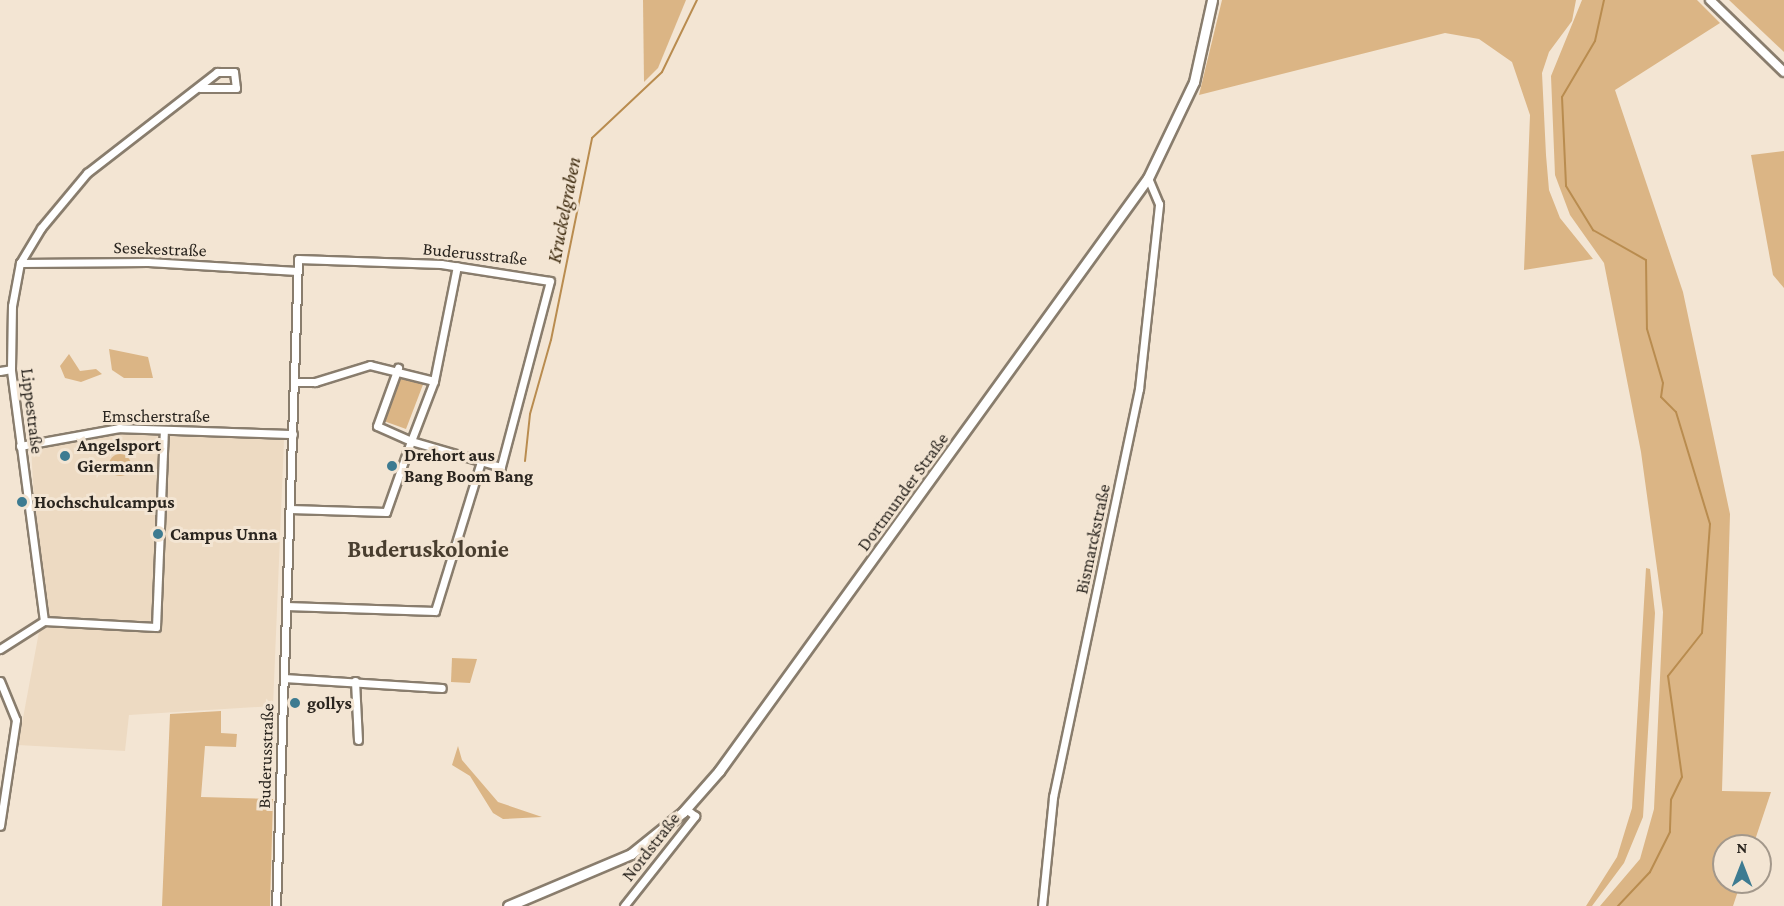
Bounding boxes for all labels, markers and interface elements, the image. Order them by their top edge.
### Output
water label: Kruckelgraben [542,155,586,265]
street label: Sesekestraße [113,237,207,261]
street label: Buderusstraße [422,238,528,270]
street label: Lippestraße [16,367,48,455]
street label: Emscherstraße [102,405,210,427]
street label: Dortmunder Straße [853,429,953,555]
place label: Angelsport Giermann [77,435,161,478]
place label: Drehort aus Bang Boom Bang [404,445,533,488]
marker: Angelsport Giermann [58,449,72,463]
marker: Drehort aus Bang Boom Bang [385,459,399,473]
street label: Bismarckstraße [1071,482,1115,596]
place label: Hochschulcampus [34,491,175,513]
marker: Hochschulcampus [15,495,29,509]
place label: Campus Unna [170,523,278,545]
marker: Campus Unna [151,527,165,541]
district label: Buderuskolonie [347,535,509,563]
place label: gollys [307,692,352,714]
marker: gollys [288,696,302,710]
street label: Buderusstraße [253,703,279,809]
street label: Nordstraße [617,808,685,886]
north arrow [1712,834,1772,894]
text: N [1737,839,1747,856]

